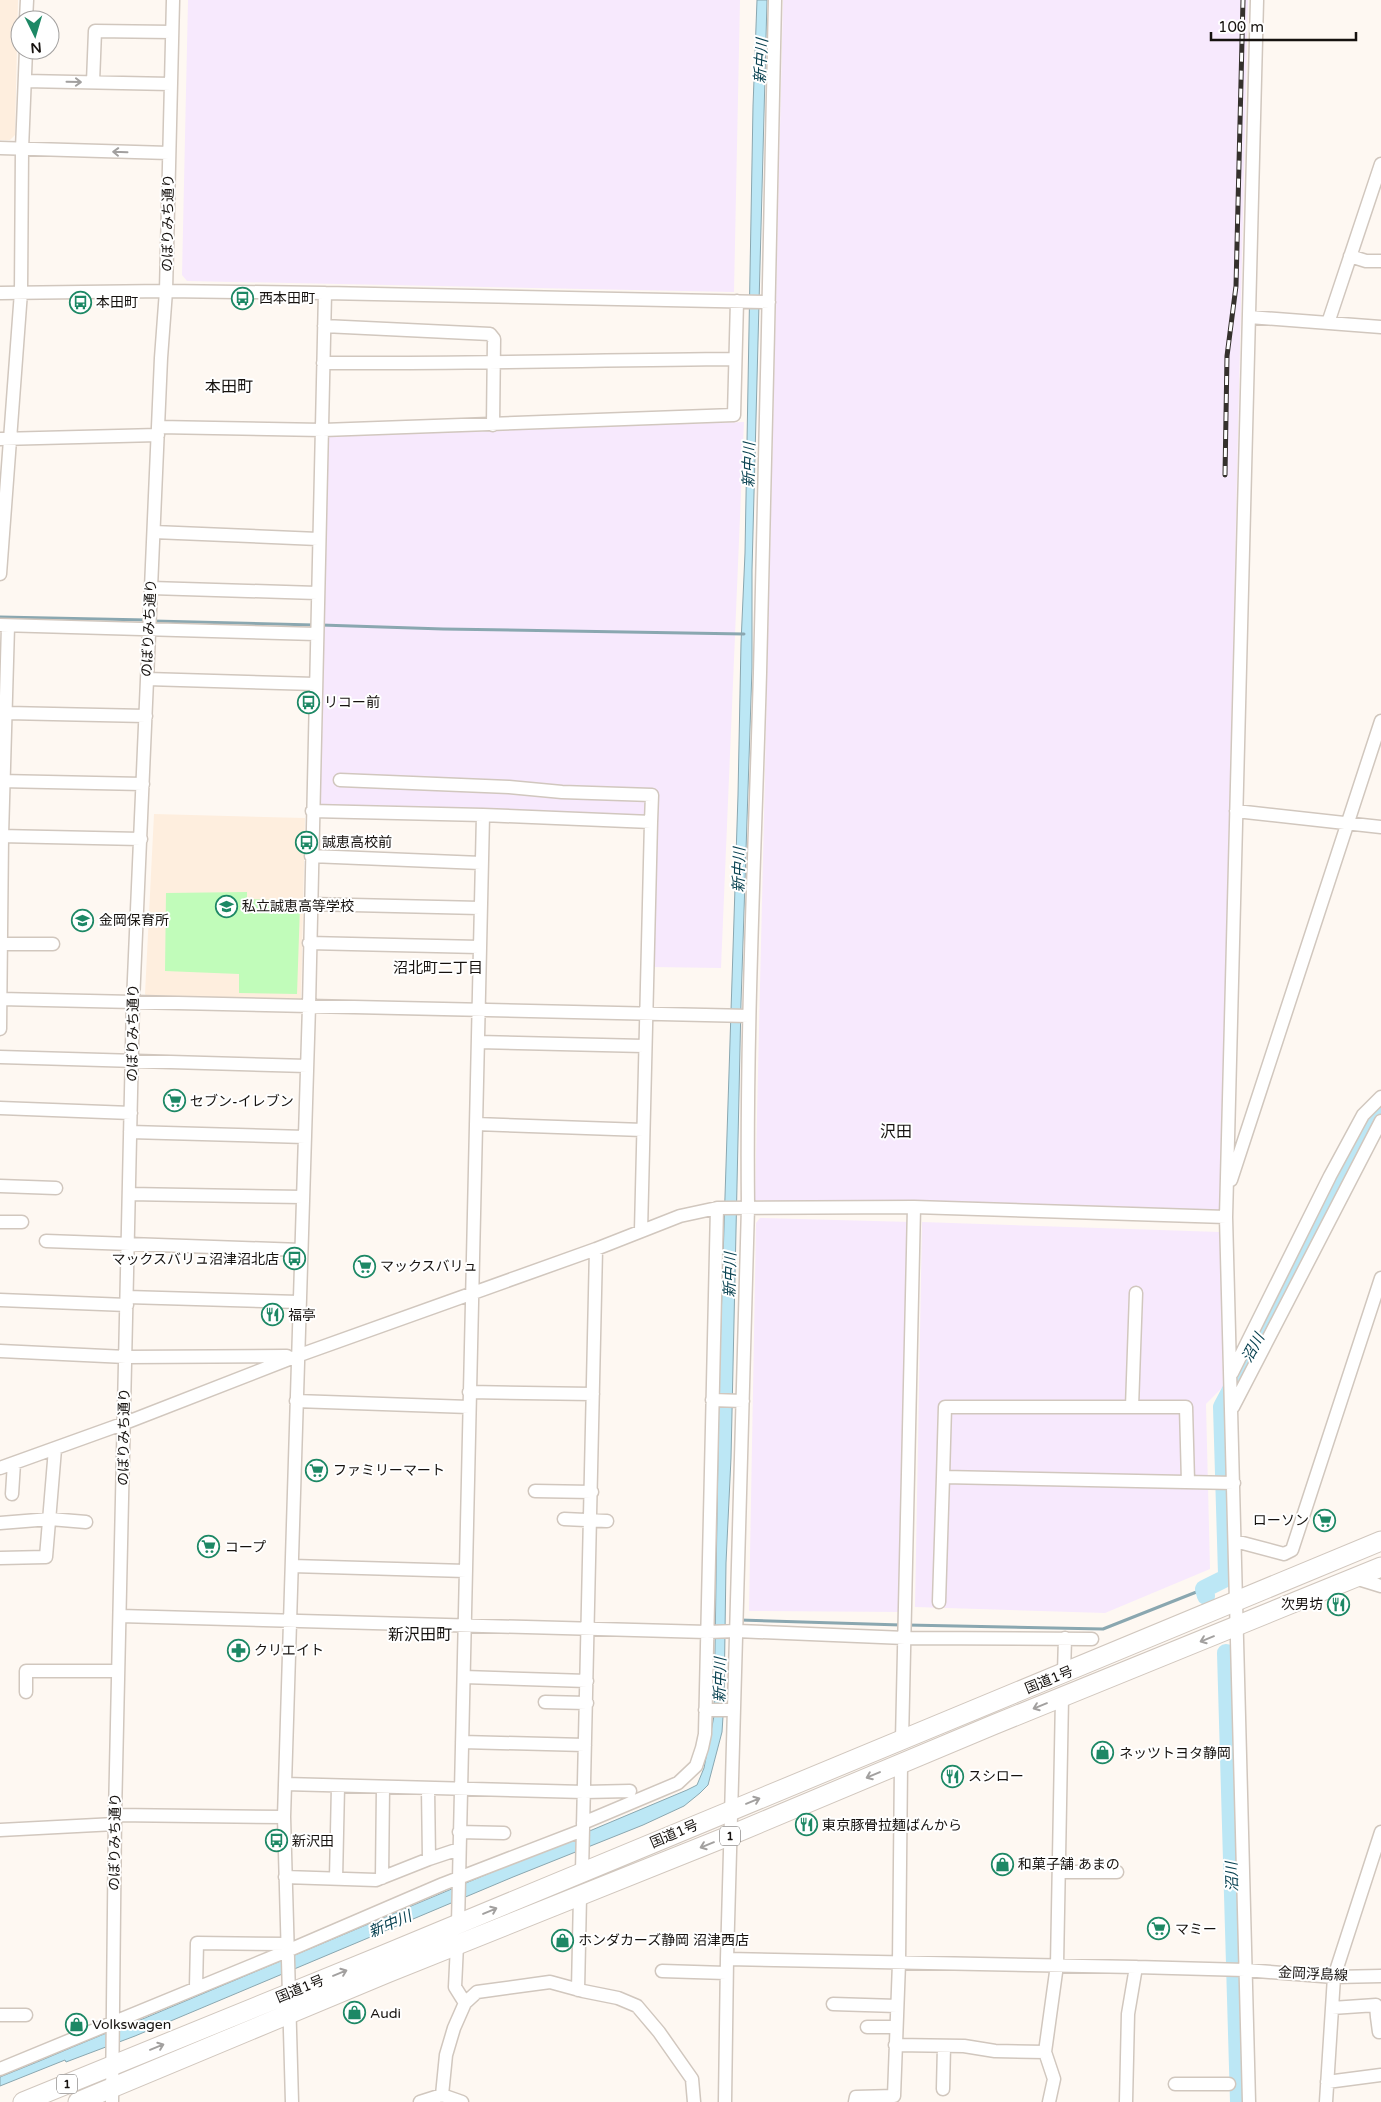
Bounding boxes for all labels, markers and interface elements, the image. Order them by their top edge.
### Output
north arrow [10,10,60,60]
scale bar [1211,10,1356,42]
text: 100 m [1218,18,1264,36]
water label: 新中川 [751,36,771,84]
text: N [30,38,42,56]
one-way arrow [66,77,82,87]
one-way arrow [113,147,129,157]
street label: のぼりみち通り [159,174,177,272]
bus stop icon: 西本田町 [231,286,255,310]
bus stop icon: 本田町 [68,290,92,314]
place label: 西本田町 [259,290,315,307]
place label: 本田町 [96,294,138,311]
district label: 本田町 [205,377,253,397]
water label: 新中川 [740,440,758,488]
street label: のぼりみち通り [138,579,160,677]
bus stop icon: リコー前 [296,690,320,714]
place label: リコー前 [324,694,380,711]
bus stop icon: 誠恵高校前 [294,830,318,854]
place label: 誠恵高校前 [322,834,392,851]
water label: 新中川 [730,845,748,893]
school or university icon: 私立誠恵高等学校 [214,894,238,918]
place label: 私立誠恵高等学校 [242,898,354,915]
school or university icon: 金岡保育所 [71,908,95,932]
place label: 金岡保育所 [99,912,169,929]
district label: 沼北町二丁目 [393,959,483,977]
street label: のぼりみち通り [124,984,142,1082]
supermarket icon: セブン-イレブン [162,1089,186,1113]
place label: セブン-イレブン [190,1093,294,1110]
district label: 沢田 [880,1122,912,1142]
bus stop icon: マックスバリュ沼津沼北店 [283,1247,307,1271]
water label: 新中川 [721,1250,739,1298]
place label: マックスバリュ沼津沼北店 [111,1251,279,1268]
supermarket icon: マックスバリュ [352,1254,376,1278]
place label: マックスバリュ [380,1258,478,1275]
restaurant icon: 福亭 [260,1303,284,1327]
place label: 福亭 [288,1307,316,1324]
water label: 沼川 [1238,1329,1269,1365]
street label: のぼりみち通り [115,1388,133,1486]
supermarket icon: ファミリーマート [305,1458,329,1482]
place label: ファミリーマート [333,1462,445,1479]
supermarket icon: ローソン [1313,1508,1337,1532]
place label: ローソン [1253,1512,1309,1529]
supermarket icon: コープ [197,1535,221,1559]
place label: コープ [225,1539,266,1556]
restaurant icon: 次男坊 [1327,1592,1351,1616]
place label: 次男坊 [1281,1596,1323,1613]
district label: 新沢田町 [388,1625,452,1645]
one-way arrow [1199,1635,1214,1644]
pharmacy icon: クリエイト [226,1638,250,1662]
place label: クリエイト [254,1642,324,1659]
water label: 新中川 [711,1655,729,1703]
street label: 国道1号 [1022,1663,1076,1697]
one-way arrow [1033,1702,1048,1712]
shop icon: ネッツトヨタ静岡 [1091,1741,1115,1765]
place label: ネッツトヨタ静岡 [1119,1745,1231,1762]
restaurant icon: スシロー [940,1764,964,1788]
place label: スシロー [968,1768,1024,1785]
one-way arrow [866,1772,881,1781]
street label: のぼりみち通り [106,1793,124,1891]
one-way arrow [745,1796,760,1805]
restaurant icon: 東京豚骨拉麺ばんから [794,1813,818,1837]
street label: 国道1号 [647,1816,701,1852]
place label: 東京豚骨拉麺ばんから [822,1817,962,1834]
road number: 1 [720,1826,740,1845]
bus stop icon: 新沢田 [264,1829,288,1853]
place label: 新沢田 [292,1833,334,1850]
one-way arrow [700,1841,715,1850]
shop icon: 和菓子舗 あまの [990,1852,1014,1876]
place label: 和菓子舗 あまの [1018,1856,1120,1873]
water label: 沼川 [1222,1860,1242,1892]
one-way arrow [482,1905,497,1915]
water label: 新中川 [366,1906,416,1941]
supermarket icon: マミー [1147,1917,1171,1941]
place label: マミー [1175,1921,1217,1938]
shop icon: ホンダカーズ静岡 沼津西店 [550,1928,574,1952]
place label: ホンダカーズ静岡 沼津西店 [578,1932,749,1949]
street label: 金岡浮島線 [1278,1964,1348,1984]
one-way arrow [332,1967,347,1977]
street label: 国道1号 [273,1972,327,2006]
shop icon: Audi [342,2001,366,2025]
place label: Audi [370,2005,401,2022]
shop icon: Volkswagen [64,2012,88,2036]
place label: Volkswagen [92,2016,171,2033]
one-way arrow [149,2042,164,2052]
road number: 1 [57,2074,77,2094]

